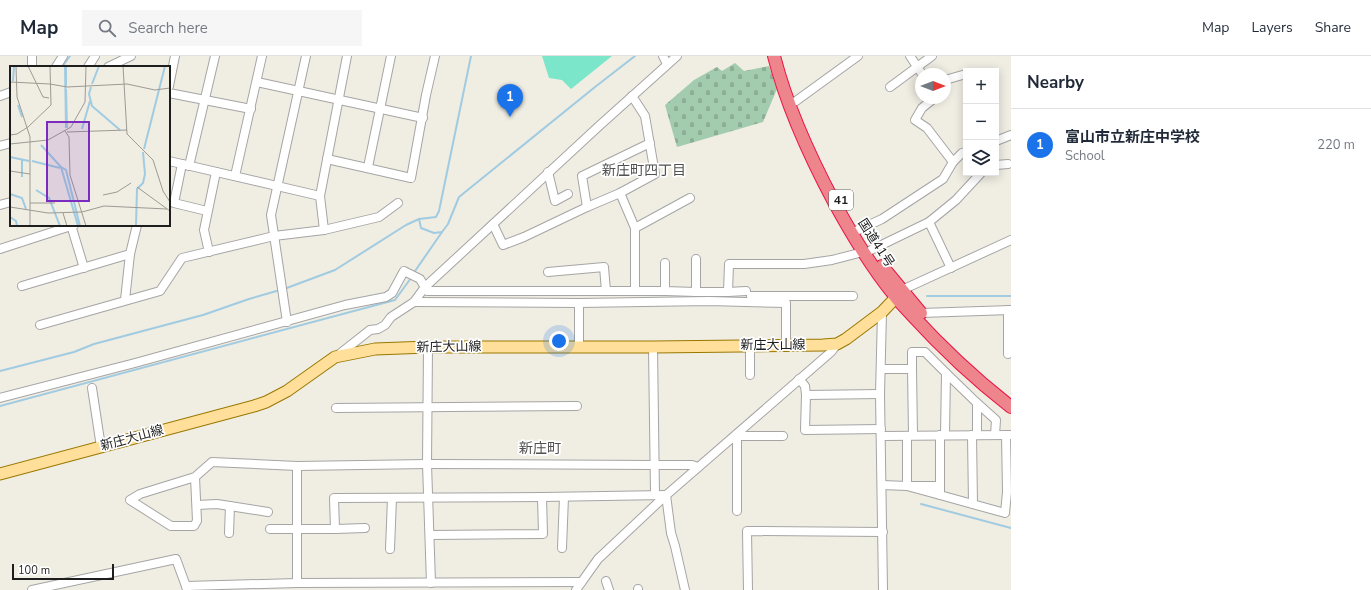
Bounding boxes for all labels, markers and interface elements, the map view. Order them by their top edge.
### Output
search box [82,10,362,46]
text: Map [20,15,58,41]
icon: search [96,17,118,39]
text: Search here [128,18,208,38]
text: Map [1202,18,1229,37]
text: Layers [1251,18,1293,37]
text: Share [1315,18,1351,37]
inset map [10,66,170,226]
north arrow [915,68,951,104]
map controls [963,68,999,176]
button: + [963,68,999,104]
text: Nearby [1027,71,1084,94]
pin: 1 [497,84,523,117]
button: − [963,104,999,140]
text: 富山市立新庄中学校 [1065,127,1200,147]
text: 1 [1036,136,1044,154]
text: 220 m [1317,136,1355,154]
button: layers [963,140,999,176]
text: School [1065,147,1105,165]
district label: 新庄町四丁目 [602,161,686,180]
road number: 41 [829,190,853,210]
street label: 国道41号 [854,215,898,271]
your location [549,331,569,351]
street label: 新庄大山線 [740,336,806,354]
street label: 新庄大山線 [416,337,482,357]
street label: 新庄大山線 [98,421,166,455]
district label: 新庄町 [519,439,561,458]
scale bar [12,562,114,581]
text: 100 m [18,563,50,578]

